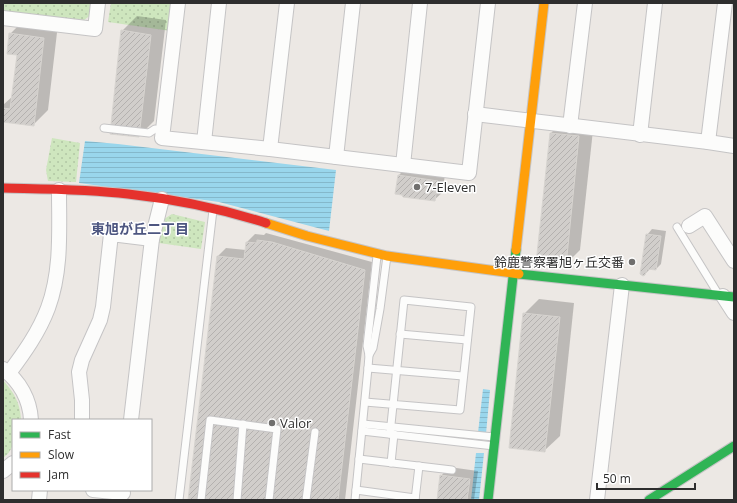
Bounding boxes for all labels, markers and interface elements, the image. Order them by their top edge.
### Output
place label: 7-Eleven [425,178,476,196]
marker: 7-Eleven [412,182,422,192]
district label: 東旭が丘二丁目 [91,219,189,238]
place label: 鈴鹿警察署旭ヶ丘交番 [494,253,624,271]
marker: 鈴鹿警察署旭ヶ丘交番 [627,257,637,267]
place label: Valor [280,414,312,432]
marker: Valor [267,418,277,428]
legend [12,419,152,491]
text: Fast [48,426,71,443]
text: Slow [48,446,75,463]
scale bar [597,465,695,491]
text: Jam [47,466,69,483]
text: 50 m [603,470,631,487]

